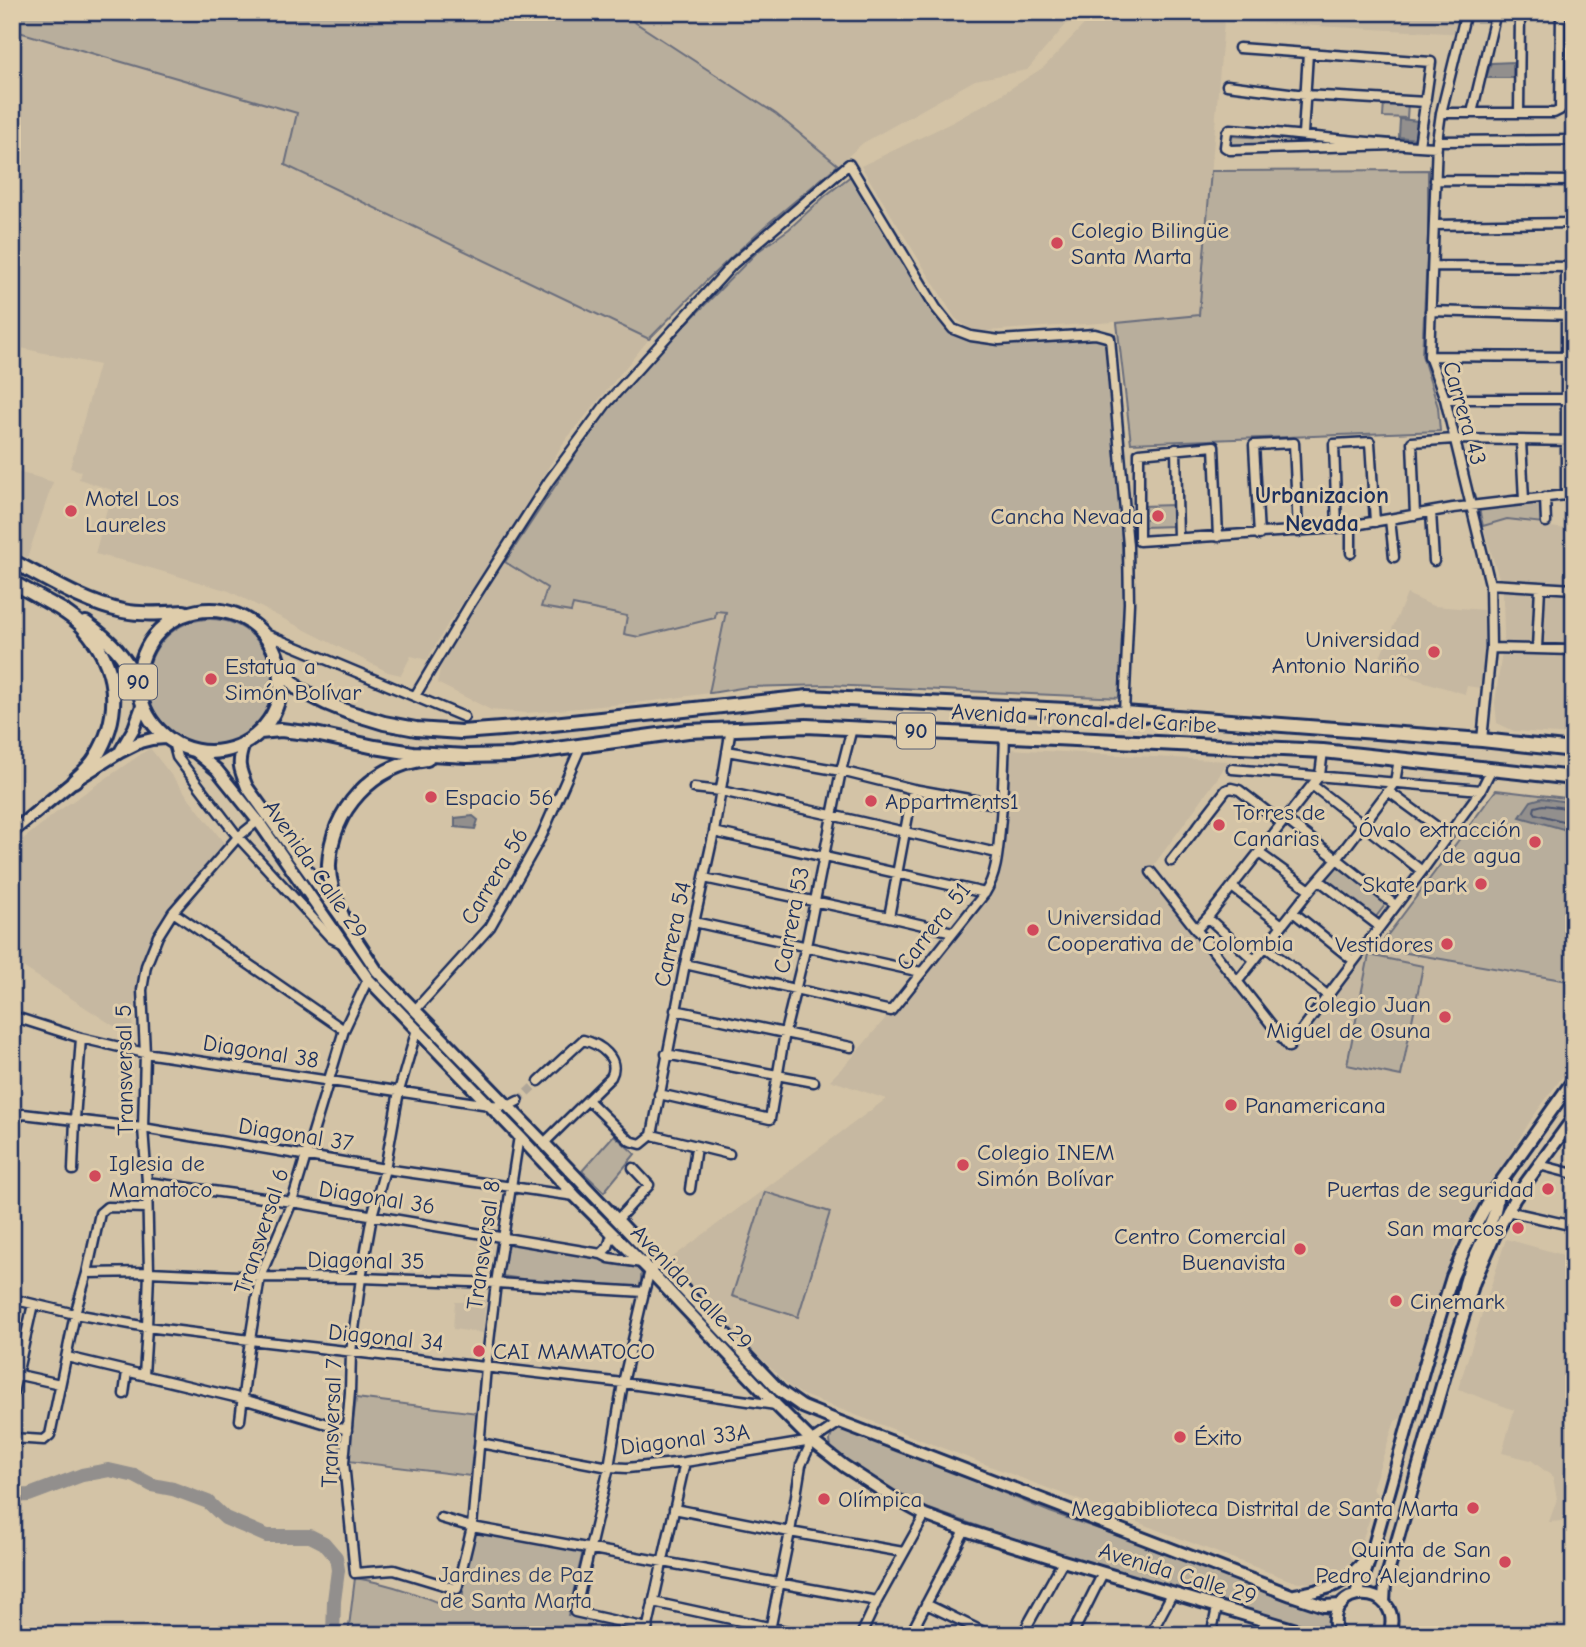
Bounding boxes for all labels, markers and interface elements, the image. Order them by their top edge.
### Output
place label: Colegio Bilingüe Santa Marta [1071,217,1229,270]
marker: Colegio Bilingüe Santa Marta [1049,235,1065,251]
street label: Carrera 43 [1437,358,1492,468]
district label: Urbanizacion Nevada [1255,481,1389,537]
place label: Motel Los Laureles [85,485,179,538]
marker: Motel Los Laureles [63,503,79,519]
place label: Cancha Nevada [991,503,1144,530]
marker: Cancha Nevada [1150,508,1166,524]
place label: Universidad Antonio Nariño [1272,626,1420,679]
marker: Universidad Antonio Nariño [1426,644,1442,660]
place label: Estatua a Simón Bolívar [225,653,362,706]
road number: 90 [119,664,157,700]
marker: Estatua a Simón Bolívar [203,671,219,687]
street label: Avenida Troncal del Caribe [951,698,1217,739]
road number: 90 [897,714,935,748]
place label: Espacio 56 [445,784,554,811]
place label: Appartments1 [885,788,1019,815]
marker: Espacio 56 [423,789,439,805]
marker: Appartments1 [863,793,879,809]
street label: Avenida Calle 29 [258,795,373,944]
place label: Torres de Canarias [1233,799,1325,852]
place label: Óvalo extracción de agua [1358,816,1521,869]
marker: Torres de Canarias [1211,817,1227,833]
street label: Carrera 56 [455,823,534,930]
marker: Óvalo extracción de agua [1527,834,1543,850]
street label: Carrera 53 [768,865,815,976]
place label: Skate park [1362,871,1467,898]
marker: Skate park [1473,876,1489,892]
street label: Carrera 51 [890,877,976,976]
street label: Carrera 54 [648,879,697,989]
place label: Universidad Cooperativa de Colombia [1047,904,1294,957]
marker: Universidad Cooperativa de Colombia [1025,922,1041,938]
place label: Vestidores [1335,931,1433,958]
marker: Vestidores [1439,936,1455,952]
place label: Colegio Juan Miguel de Osuna [1266,991,1431,1044]
street label: Transversal 5 [110,1004,139,1136]
marker: Colegio Juan Miguel de Osuna [1437,1009,1453,1025]
street label: Diagonal 38 [201,1029,321,1074]
place label: Panamericana [1245,1092,1386,1119]
marker: Panamericana [1223,1097,1239,1113]
street label: Diagonal 37 [237,1112,355,1157]
place label: Colegio INEM Simón Bolívar [977,1139,1114,1192]
place label: Iglesia de Mamatoco [109,1150,212,1203]
marker: Colegio INEM Simón Bolívar [955,1157,971,1173]
street label: Transversal 6 [228,1165,295,1298]
marker: Iglesia de Mamatoco [87,1168,103,1184]
street label: Diagonal 36 [317,1175,437,1220]
place label: Puertas de seguridad [1327,1176,1534,1203]
street label: Transversal 8 [461,1179,506,1312]
marker: Puertas de seguridad [1540,1181,1556,1197]
place label: San marcos [1387,1215,1504,1242]
street label: Avenida Calle 29 [625,1219,758,1355]
marker: San marcos [1510,1220,1526,1236]
place label: Centro Comercial Buenavista [1114,1223,1286,1276]
marker: Centro Comercial Buenavista [1292,1241,1308,1257]
street label: Diagonal 35 [307,1246,425,1275]
place label: Cinemark [1410,1288,1505,1315]
marker: Cinemark [1388,1293,1404,1309]
street label: Diagonal 34 [327,1318,445,1357]
place label: CAI MAMATOCO [493,1338,655,1365]
marker: CAI MAMATOCO [471,1343,487,1359]
street label: Transversal 7 [316,1358,347,1488]
street label: Diagonal 33A [619,1418,751,1461]
place label: Éxito [1194,1424,1242,1451]
marker: Éxito [1172,1429,1188,1445]
place label: Olímpica [838,1486,922,1513]
marker: Olímpica [816,1491,832,1507]
place label: Megabiblioteca Distrital de Santa Marta [1071,1495,1459,1522]
marker: Megabiblioteca Distrital de Santa Marta [1465,1500,1481,1516]
place label: Quinta de San Pedro Alejandrino [1315,1536,1491,1589]
street label: Avenida Calle 29 [1096,1537,1260,1610]
marker: Quinta de San Pedro Alejandrino [1497,1554,1513,1570]
park label: Jardines de Paz de Santa Marta [439,1561,593,1614]

